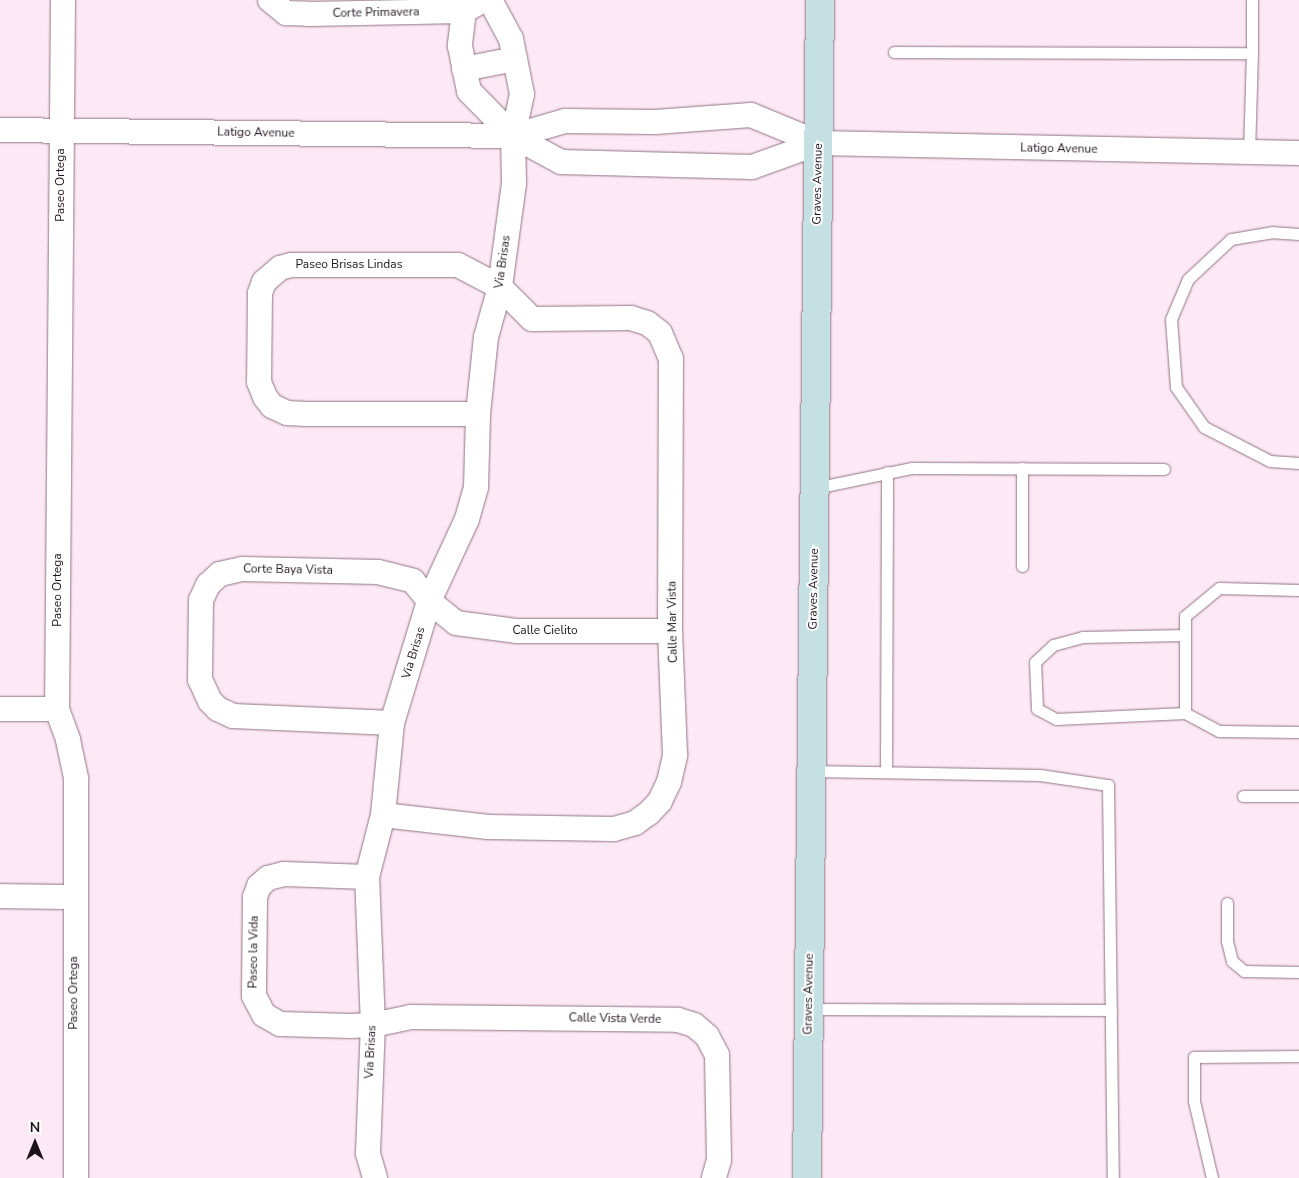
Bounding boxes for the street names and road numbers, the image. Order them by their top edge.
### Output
street label: Corte Primavera [333,5,419,21]
street label: Latigo Avenue [217,125,295,141]
street label: Latigo Avenue [1020,141,1098,157]
street label: Graves Avenue [810,143,826,225]
street label: Paseo Ortega [54,148,68,222]
street label: Via Brisas [492,234,514,290]
street label: Paseo Brisas Lindas [295,258,403,272]
street label: Graves Avenue [806,548,822,630]
street label: Paseo Ortega [51,553,65,627]
street label: Corte Baya Vista [243,562,333,578]
street label: Calle Mar Vista [665,581,681,663]
street label: Calle Cielito [512,624,578,638]
street label: Via Brisas [399,625,429,681]
street label: Paseo la Vida [246,915,262,989]
street label: Graves Avenue [801,953,817,1035]
street label: Paseo Ortega [67,956,81,1030]
street label: Calle Vista Verde [569,1011,661,1027]
street label: Via Brisas [362,1025,380,1079]

